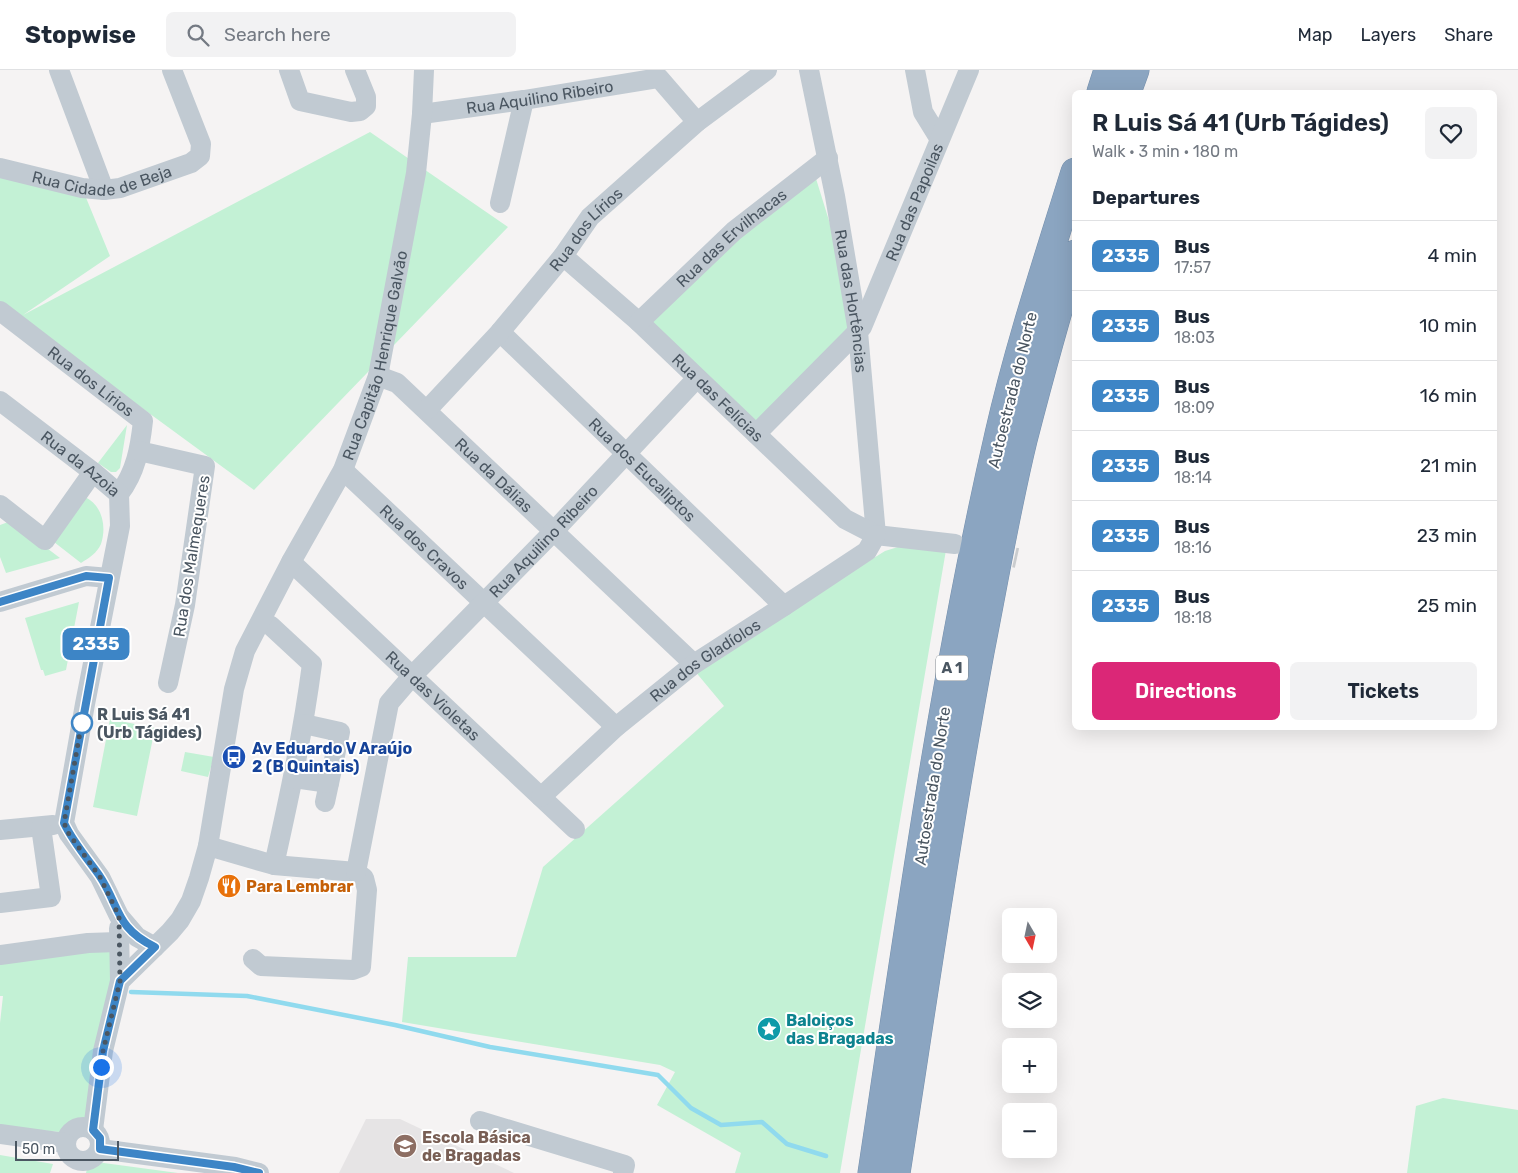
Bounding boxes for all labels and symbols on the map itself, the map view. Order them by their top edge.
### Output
street label: Rua Aquilino Ribeiro [465,77,615,118]
street label: Rua das Papoilas [882,140,947,264]
street label: Rua Cidade de Beja [30,162,174,200]
street label: Rua dos Lírios [546,184,627,275]
street label: Rua das Ervilhacas [672,185,790,291]
street label: Rua das Hortências [831,228,871,374]
street label: Rua Capitão Henrique Galvão [339,249,411,463]
street label: Autoestrada do Norte [984,310,1041,470]
street label: Rua dos Lírios [44,342,138,421]
street label: Rua das Felícias [668,350,767,446]
street label: Rua dos Eucaliptos [585,414,700,526]
street label: Rua da Azoia [37,427,124,501]
street label: Rua da Dálias [451,434,537,516]
street label: Rua dos Malmequeres [169,474,214,638]
street label: Rua Aquilino Ribeiro [485,481,602,602]
street label: Rua dos Cravos [376,501,473,593]
street label: Rua dos Gladíolos [646,615,764,706]
line badge: 2335 [61,628,131,660]
street label: Rua das Violetas [382,647,484,745]
road number: A 1 [936,656,968,680]
place label: R Luis Sá 41 (Urb Tágides) [97,705,202,742]
street label: Autoestrada do Norte [911,705,954,867]
marker: R Luis Sá 41 (Urb Tágides) [71,712,93,734]
place label: Av Eduardo V Araújo 2 (B Quintais) [252,739,412,776]
bus stop icon: Av Eduardo V Araújo 2 (B Quintais) [221,744,247,770]
restaurant icon: Para Lembrar [216,873,242,899]
place label: Para Lembrar [246,877,354,896]
north arrow [1002,908,1058,962]
place label: Baloiços das Bragadas [786,1011,894,1048]
place icon: Baloiços das Bragadas [756,1016,782,1042]
your location [89,1055,114,1080]
place label: Escola Básica de Bragadas [422,1128,531,1165]
school or university icon: Escola Básica de Bragadas [392,1133,418,1159]
scale bar [15,1138,119,1161]

